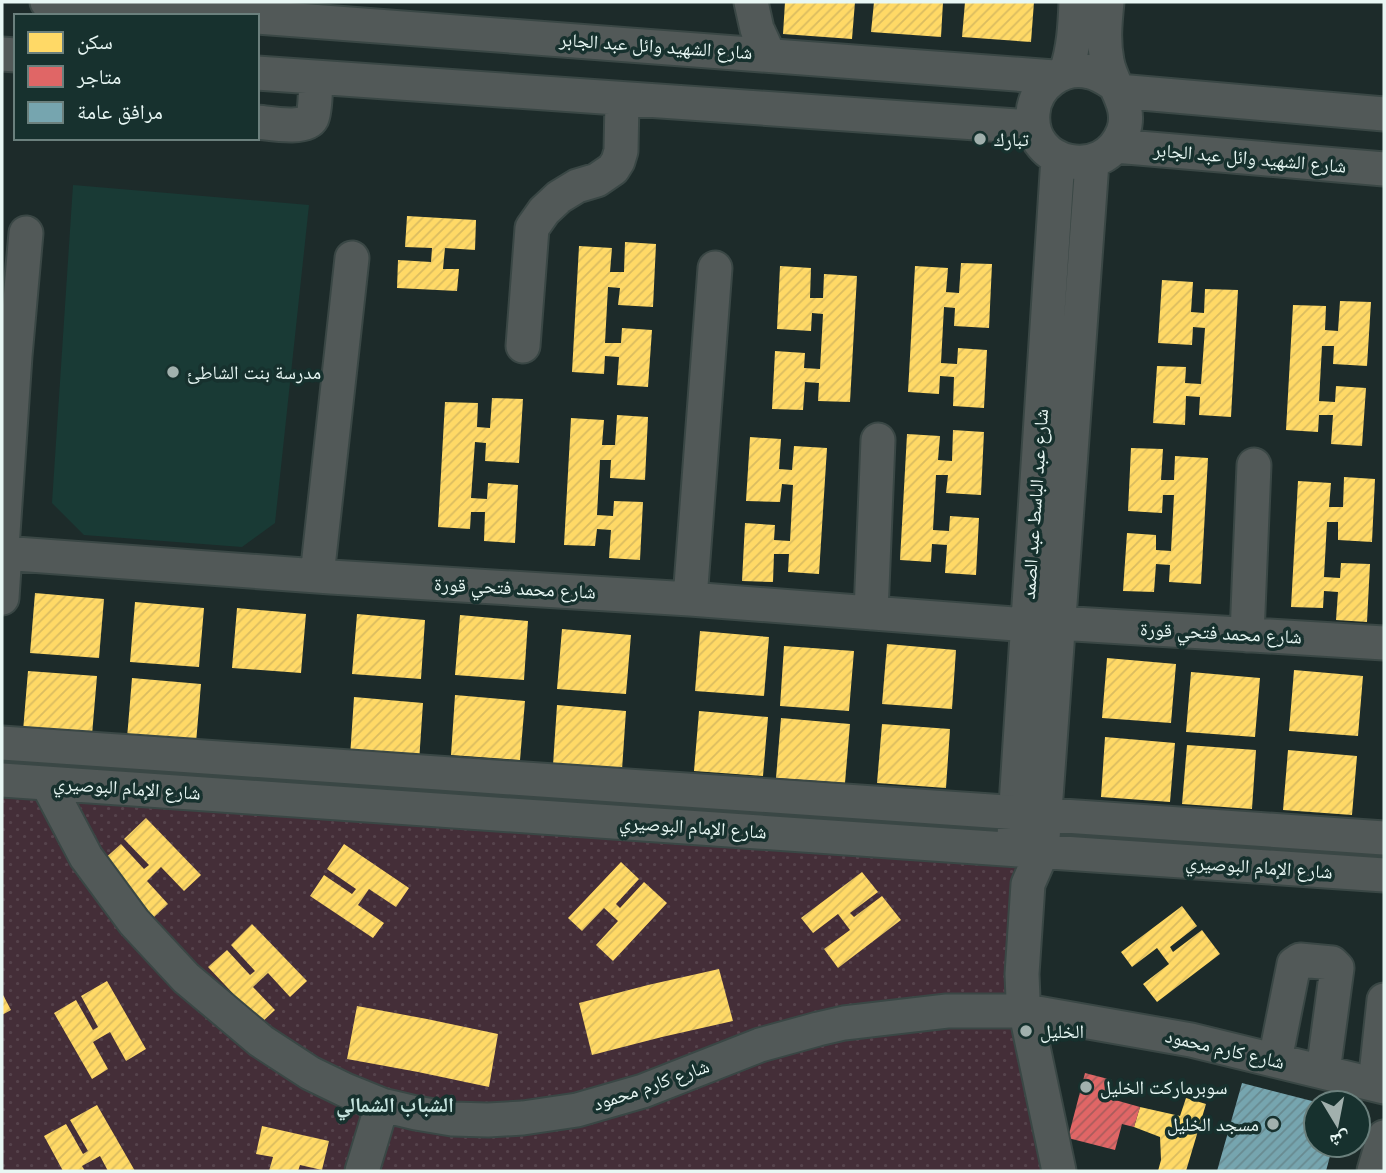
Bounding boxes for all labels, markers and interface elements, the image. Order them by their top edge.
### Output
legend [14,14,259,140]
street label: شارع الشهيد وائل عبد الجابر [558,27,753,65]
text: سكن [77,28,113,56]
text: متاجر [76,63,121,91]
text: مرافق عامة [77,98,163,126]
place label: تبارك [994,127,1029,152]
marker: تبارك [972,131,988,147]
street label: شارع الشهيد وائل عبد الجابر [1152,137,1347,179]
place label: مدرسة بنت الشاطئ [187,360,321,385]
marker: مدرسة بنت الشاطئ [165,364,181,380]
street label: شارع عبد الباسط عبد الصمد [1016,408,1054,600]
street label: شارع محمد فتحي قورة [433,571,597,608]
street label: شارع محمد فتحي قورة [1139,616,1303,653]
street label: شارع الإمام البوصيري [52,770,201,808]
street label: شارع الإمام البوصيري [618,809,767,847]
street label: شارع الإمام البوصيري [1184,849,1333,887]
place label: الخليل [1040,1019,1084,1044]
marker: الخليل [1018,1023,1034,1039]
street label: شارع كارم محمود [1163,1023,1287,1076]
street label: شارع كارم محمود [590,1053,713,1118]
place label: سوبرماركت الخليل [1100,1075,1228,1100]
marker: سوبرماركت الخليل [1078,1079,1094,1095]
north arrow [1302,1089,1372,1159]
district label: الشباب الشمالي [336,1091,454,1121]
place label: مسجد الخليل [1167,1112,1259,1137]
marker: مسجد الخليل [1265,1116,1281,1132]
text: ش [1328,1126,1352,1154]

